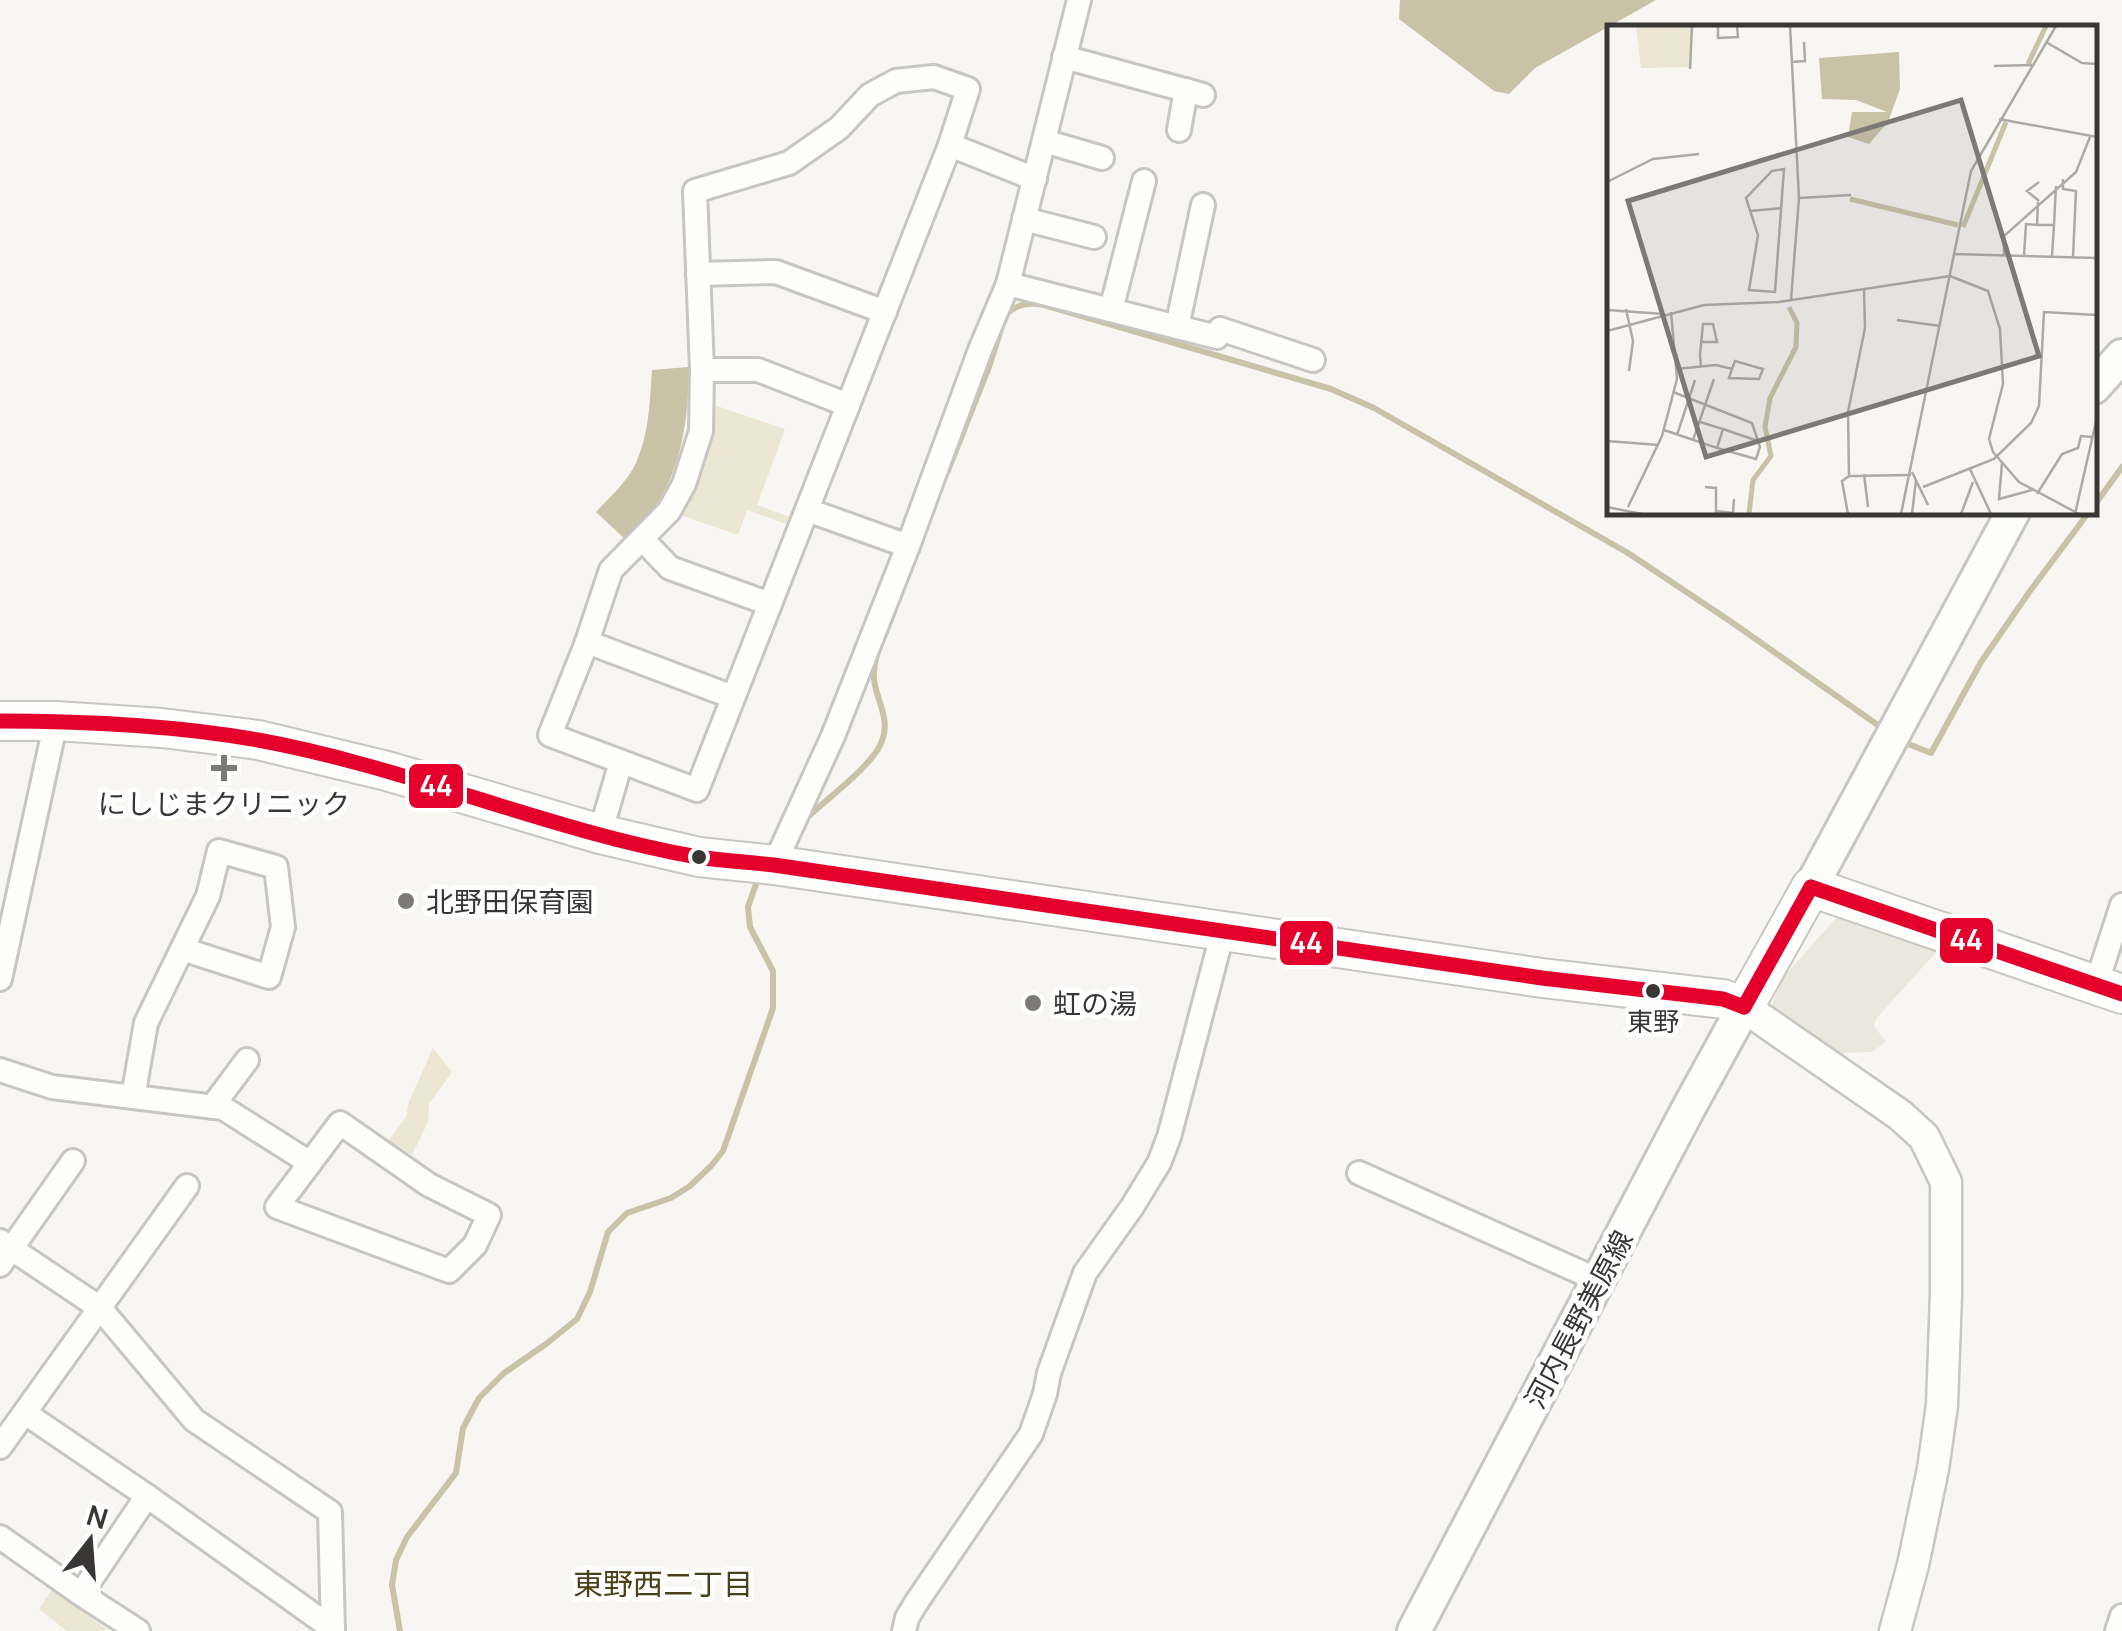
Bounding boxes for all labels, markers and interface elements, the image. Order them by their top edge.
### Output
inset map [1607,25,2097,515]
marker: にしじまクリニック [211,755,237,781]
line badge: 44 [407,762,465,810]
text: 44 [419,766,453,804]
place label: にしじまクリニック [98,784,350,822]
unlabelled marker [689,847,709,867]
place label: 北野田保育園 [426,882,594,920]
marker: 北野田保育園 [395,890,417,912]
line badge: 44 [1938,916,1995,965]
line badge: 44 [1278,919,1335,967]
text: 44 [1949,920,1983,958]
text: 44 [1289,923,1323,961]
marker: 東野 [1643,981,1663,1001]
place label: 虹の湯 [1053,984,1137,1022]
marker: 虹の湯 [1022,992,1044,1014]
place label: 東野 [1627,1003,1679,1039]
street label: 河内長野美原線 [1515,1224,1641,1414]
north arrow [40,1491,140,1591]
text: N [82,1495,113,1537]
district label: 東野西二丁目 [573,1563,753,1604]

